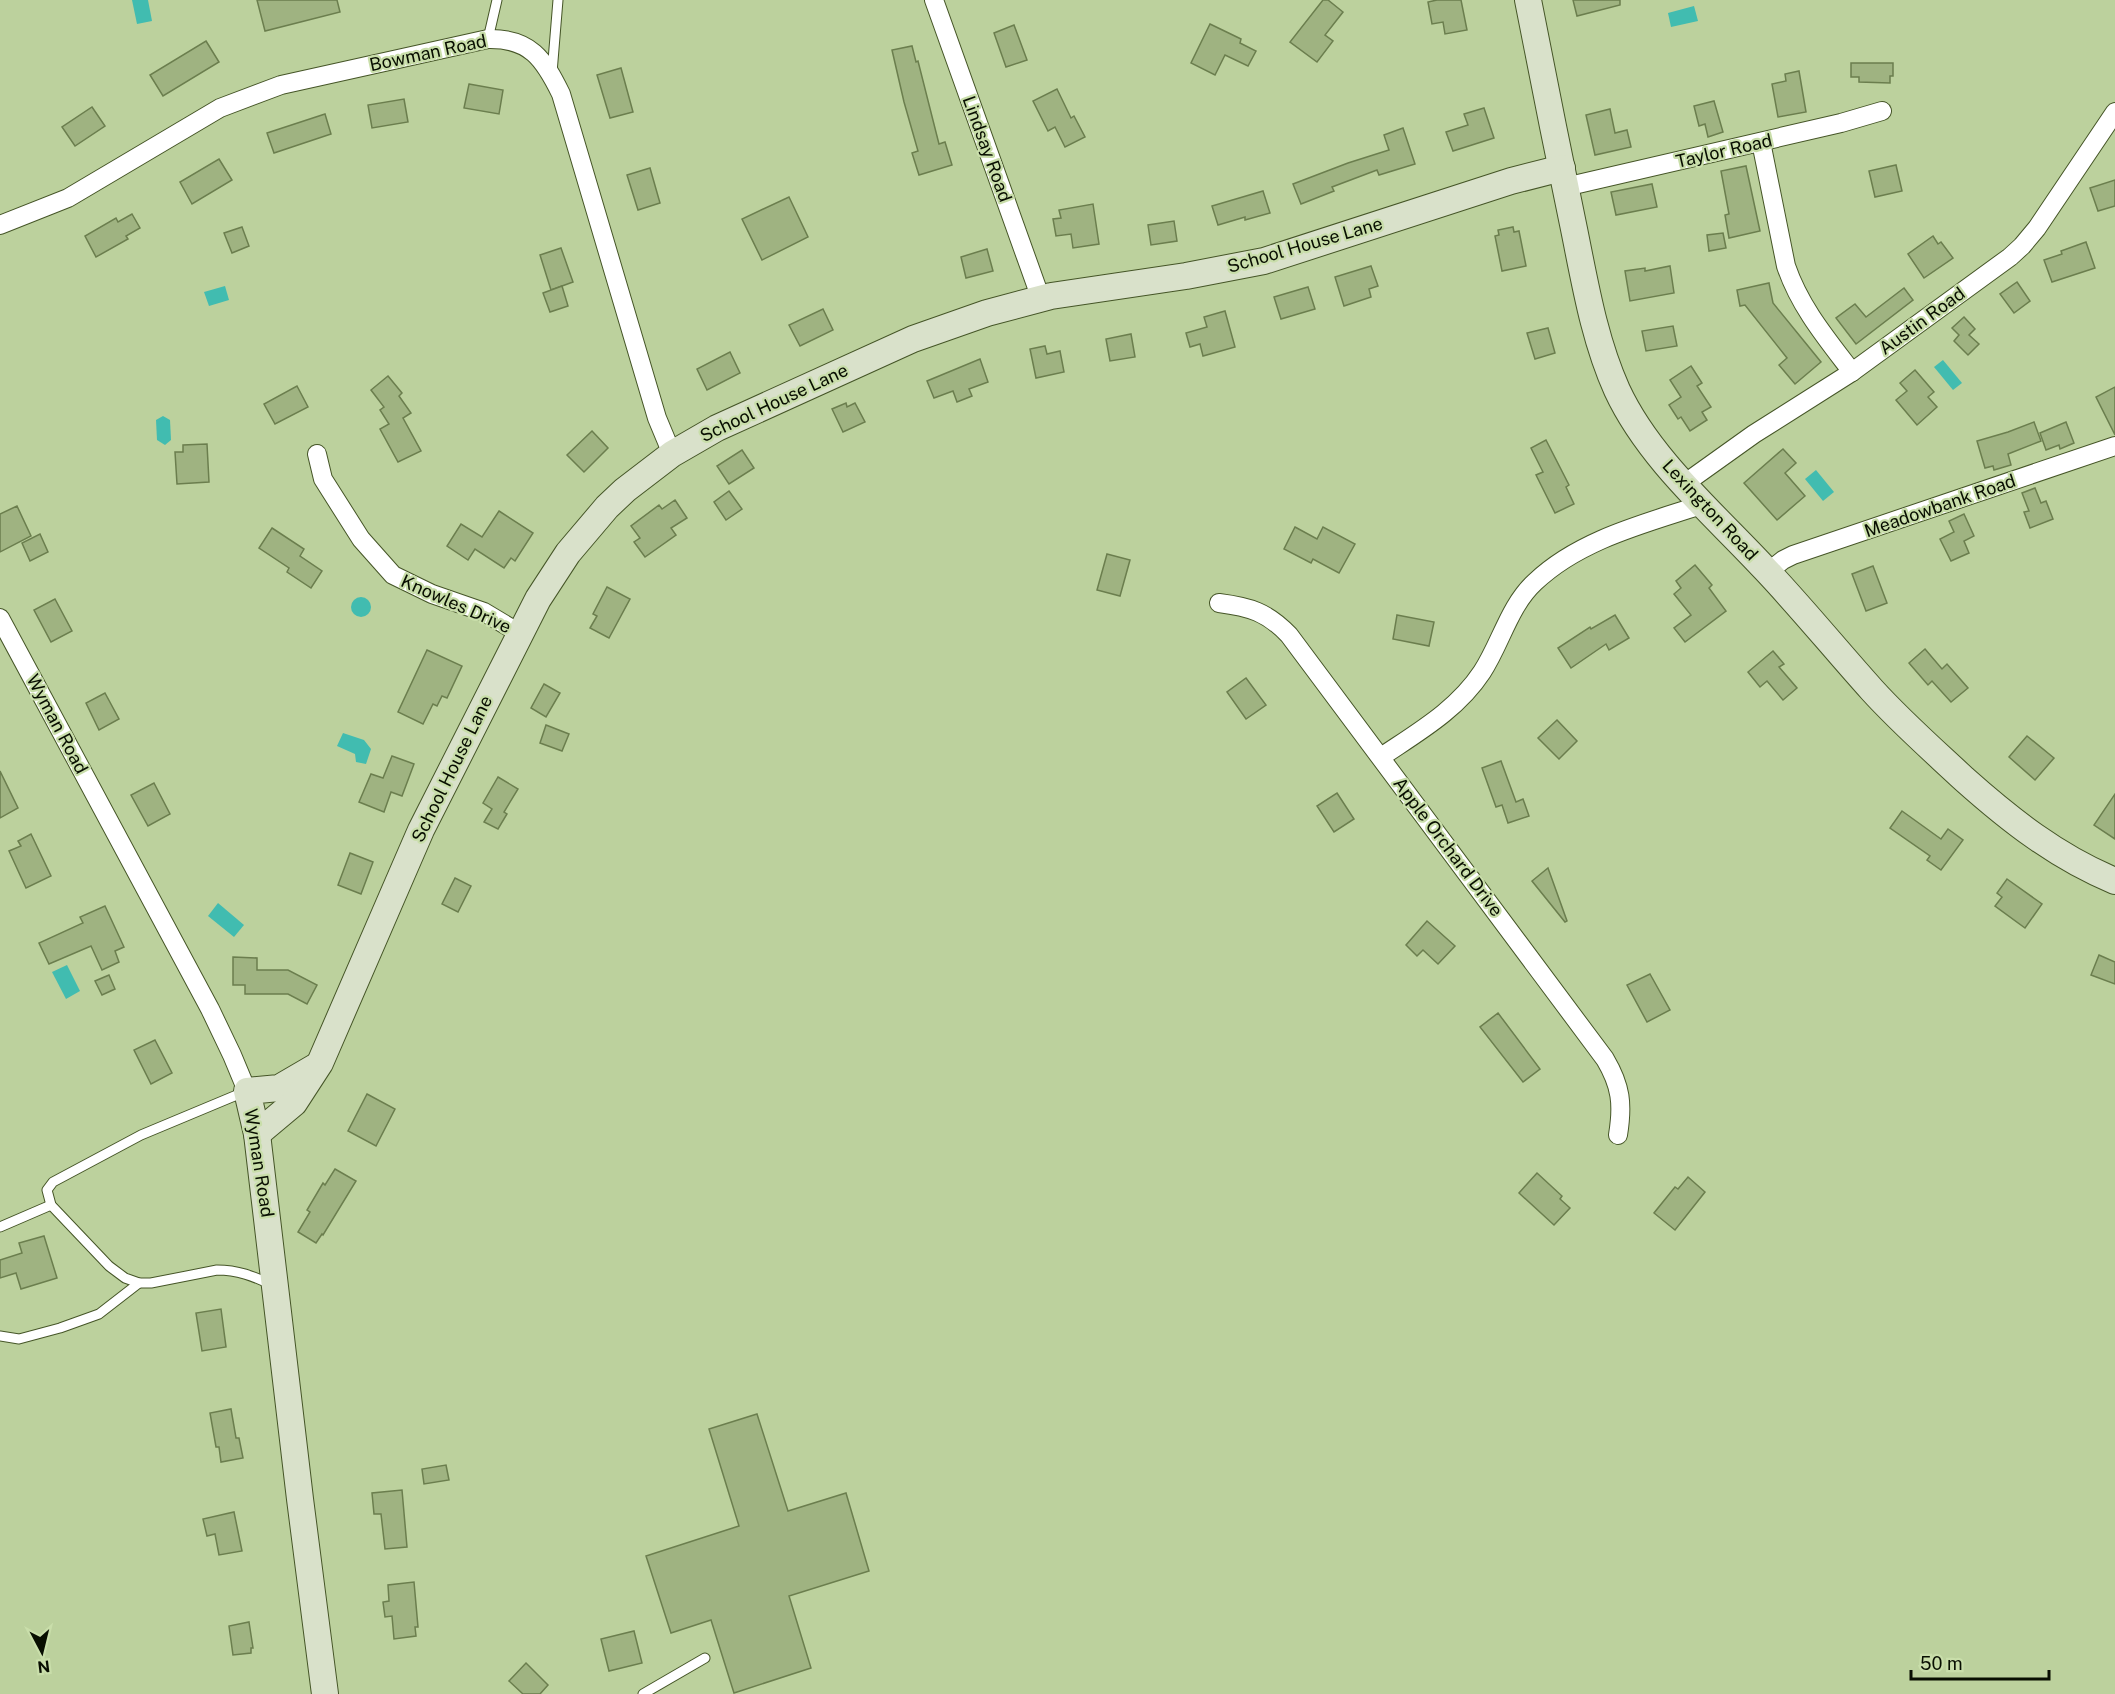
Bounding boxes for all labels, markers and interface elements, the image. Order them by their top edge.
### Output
street label: Bowman Road [367,30,488,75]
street label: Lindsay Road [959,93,1016,205]
street label: Taylor Road [1674,129,1774,172]
street label: School House Lane [1225,212,1385,277]
street label: Austin Road [1875,282,1969,359]
street label: School House Lane [697,359,851,446]
street label: Lexington Road [1658,455,1762,564]
street label: Meadowbank Road [1861,470,2018,541]
street label: Knowles Drive [398,570,515,637]
street label: Wyman Road [22,670,92,777]
street label: School House Lane [407,692,496,846]
street label: Apple Orchard Drive [1389,773,1508,920]
street label: Wyman Road [241,1107,278,1219]
north arrow [12,1622,72,1682]
scale bar [1911,1643,2049,1681]
text: 50 m [1920,1653,1963,1674]
text: N [36,1656,51,1677]

